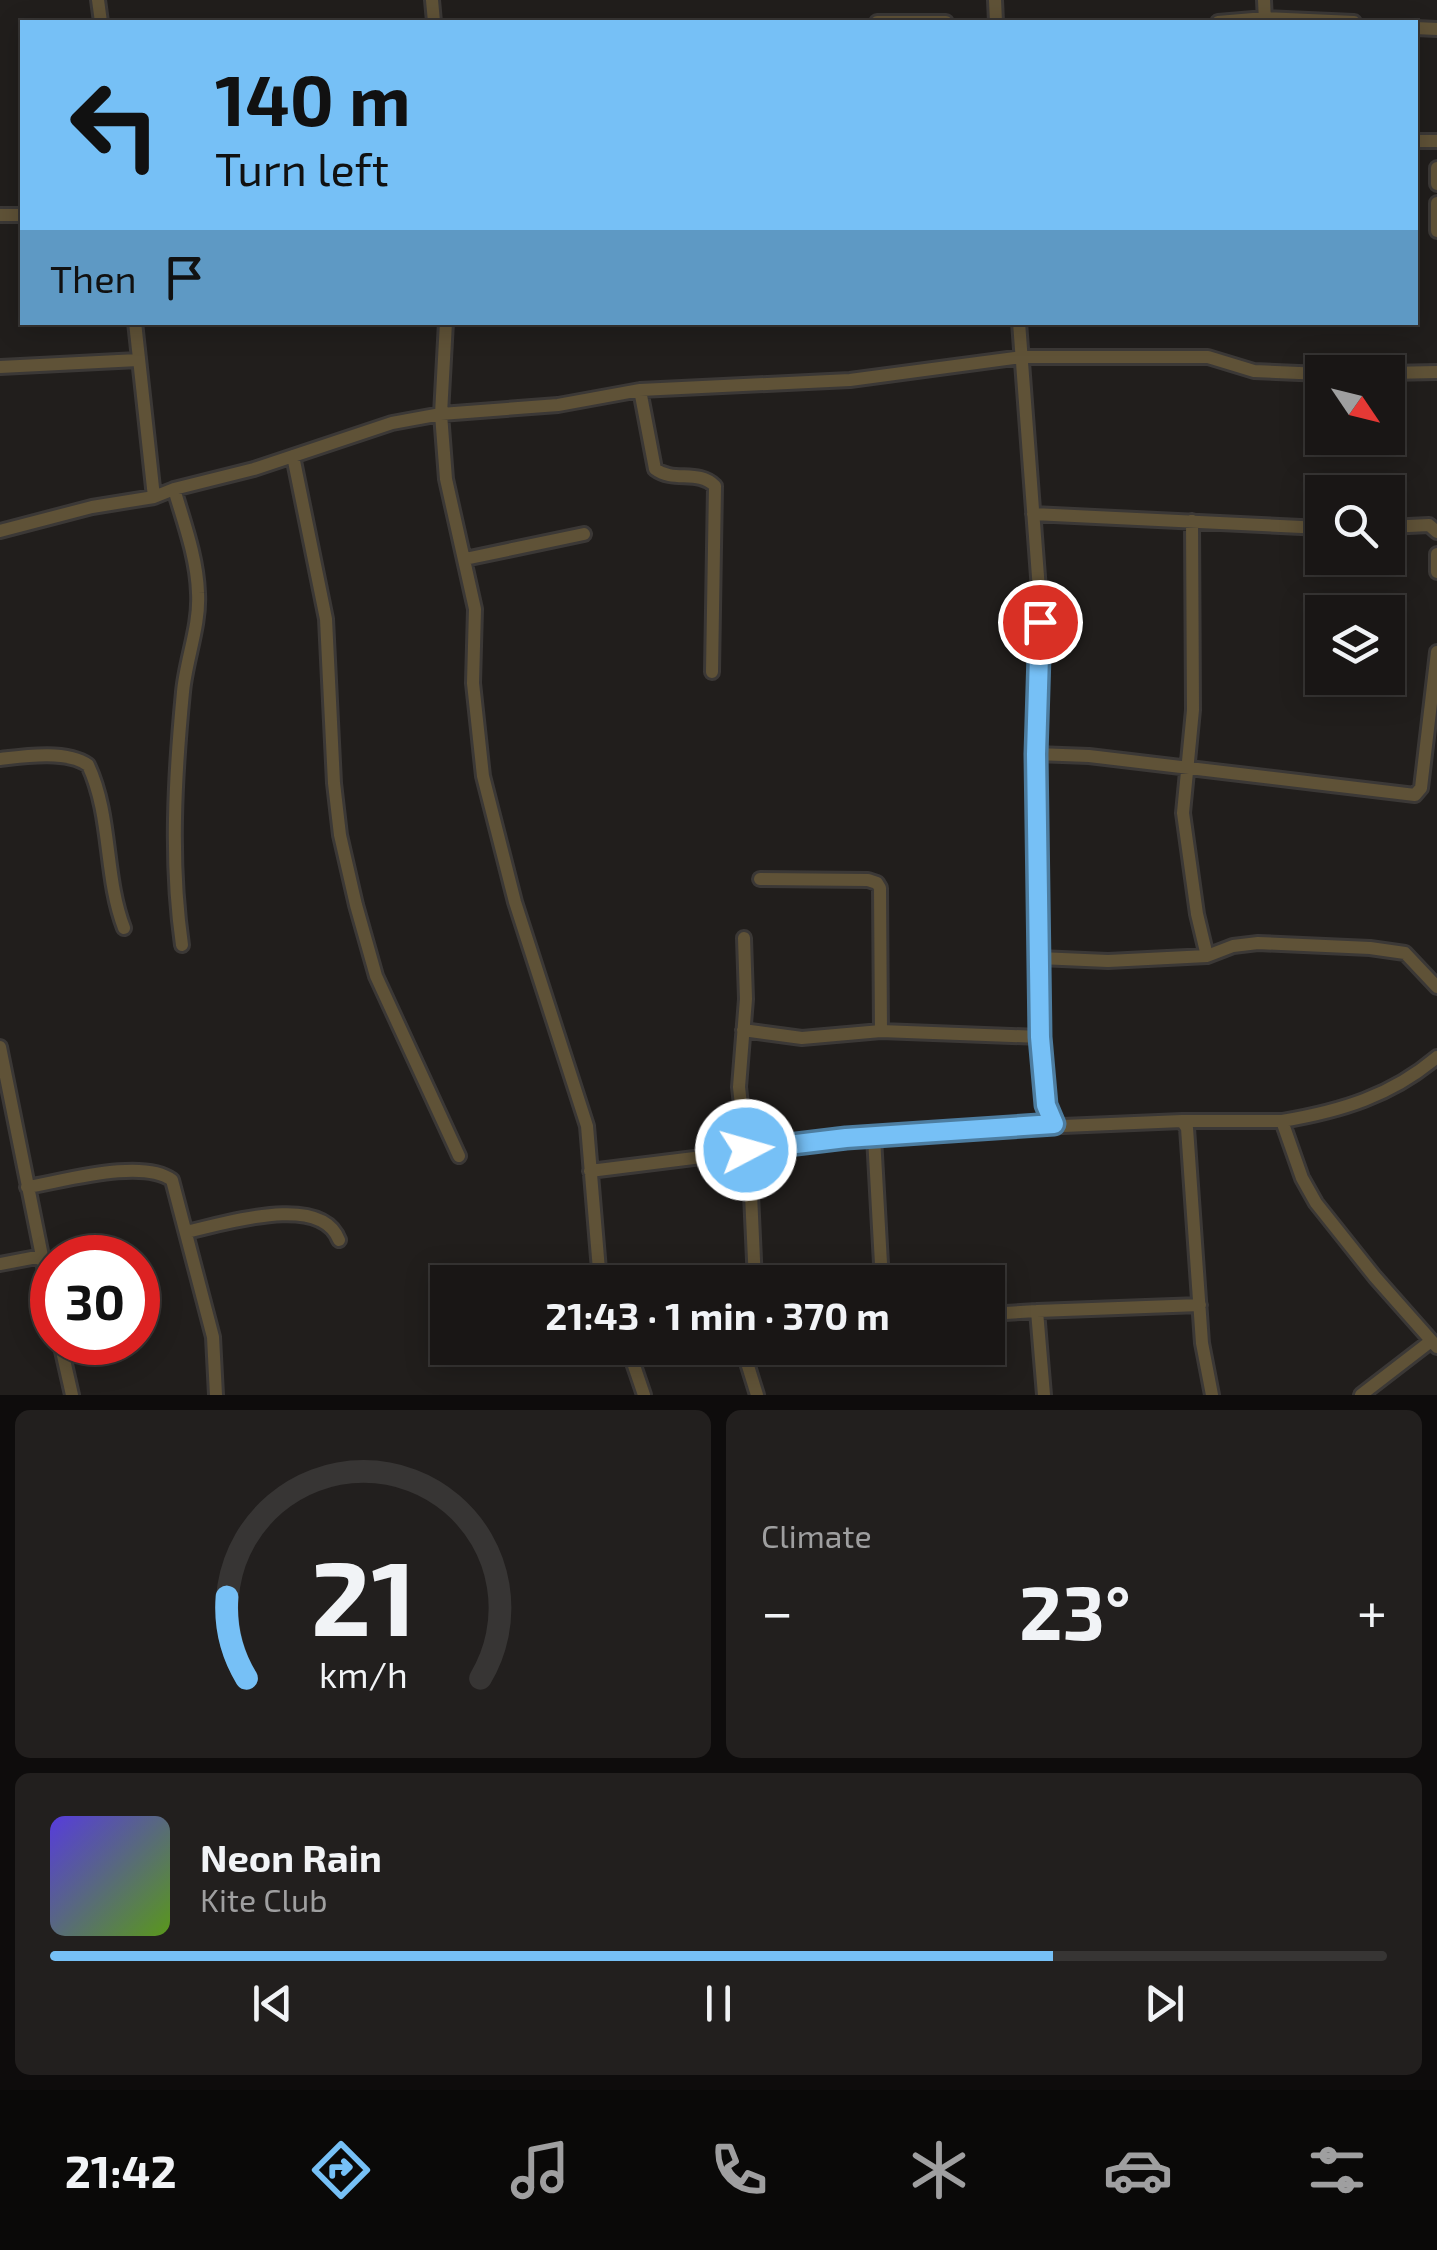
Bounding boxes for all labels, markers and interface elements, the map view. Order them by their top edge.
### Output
text: 140 m [215,56,411,140]
icon: left [50,60,180,190]
text: Turn left [215,141,389,195]
icon: arrive [157,250,212,305]
text: Then [50,255,137,301]
north arrow [1305,355,1405,455]
map controls [1305,355,1405,695]
button: search [1305,475,1405,575]
pin [998,580,1083,665]
icon: arrive [1013,595,1068,650]
button: layers [1305,595,1405,695]
position arrow [694,1098,798,1202]
speed limit sign: 30 [30,1235,160,1365]
text: 21:43 · 1 min · 370 m [545,1292,890,1338]
text: Climate [761,1516,872,1554]
text: 21 [310,1532,416,1657]
text: 23° [1019,1565,1131,1655]
text: − [761,1577,793,1643]
text: + [1357,1577,1387,1643]
text: km/h [319,1652,407,1695]
text: Neon Rain [200,1834,382,1880]
text: Kite Club [200,1880,328,1918]
icon: previous [245,1976,300,2031]
icon: pause [691,1976,746,2031]
icon: next [1137,1976,1192,2031]
icon: directions [306,2135,376,2205]
icon: music [505,2135,575,2205]
icon: phone [704,2135,774,2205]
icon: climate [904,2135,974,2205]
icon: car [1103,2135,1173,2205]
icon: filters [1302,2135,1372,2205]
text: 21:42 [65,2143,177,2197]

